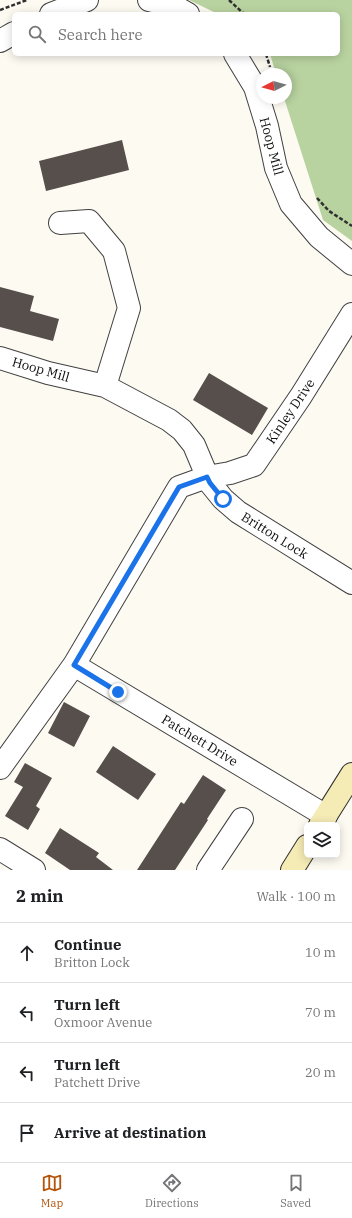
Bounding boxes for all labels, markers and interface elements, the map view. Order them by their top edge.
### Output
search box [12,12,340,56]
icon: search [26,23,48,45]
text: Search here [58,25,143,44]
north arrow [256,68,292,104]
street label: Hoop Mill [256,115,287,177]
street label: Hoop Mill [10,353,72,386]
street label: Kinley Drive [262,375,318,447]
route start [214,490,232,508]
street label: Britton Lock [238,508,312,563]
route end [109,683,127,701]
street label: Patchett Drive [158,711,241,770]
map controls [304,822,340,858]
button: layers [304,822,340,858]
text: 2 min [16,885,64,907]
text: Walk · 100 m [257,888,336,905]
text: Continue [54,935,121,954]
icon: ahead [16,942,38,964]
text: 10 m [305,944,336,961]
text: Britton Lock [54,954,130,971]
text: Turn left [54,995,120,1014]
icon: left [16,1002,38,1024]
text: 70 m [305,1004,336,1021]
text: Oxmoor Avenue [54,1014,152,1031]
text: Turn left [54,1055,120,1074]
icon: left [16,1062,38,1084]
text: 20 m [305,1064,336,1081]
text: Patchett Drive [54,1074,140,1091]
icon: arrive [16,1122,38,1144]
text: Arrive at destination [54,1123,206,1142]
tab: Map [41,1172,63,1210]
tab: Directions [145,1172,199,1210]
tab: Saved [280,1172,311,1210]

